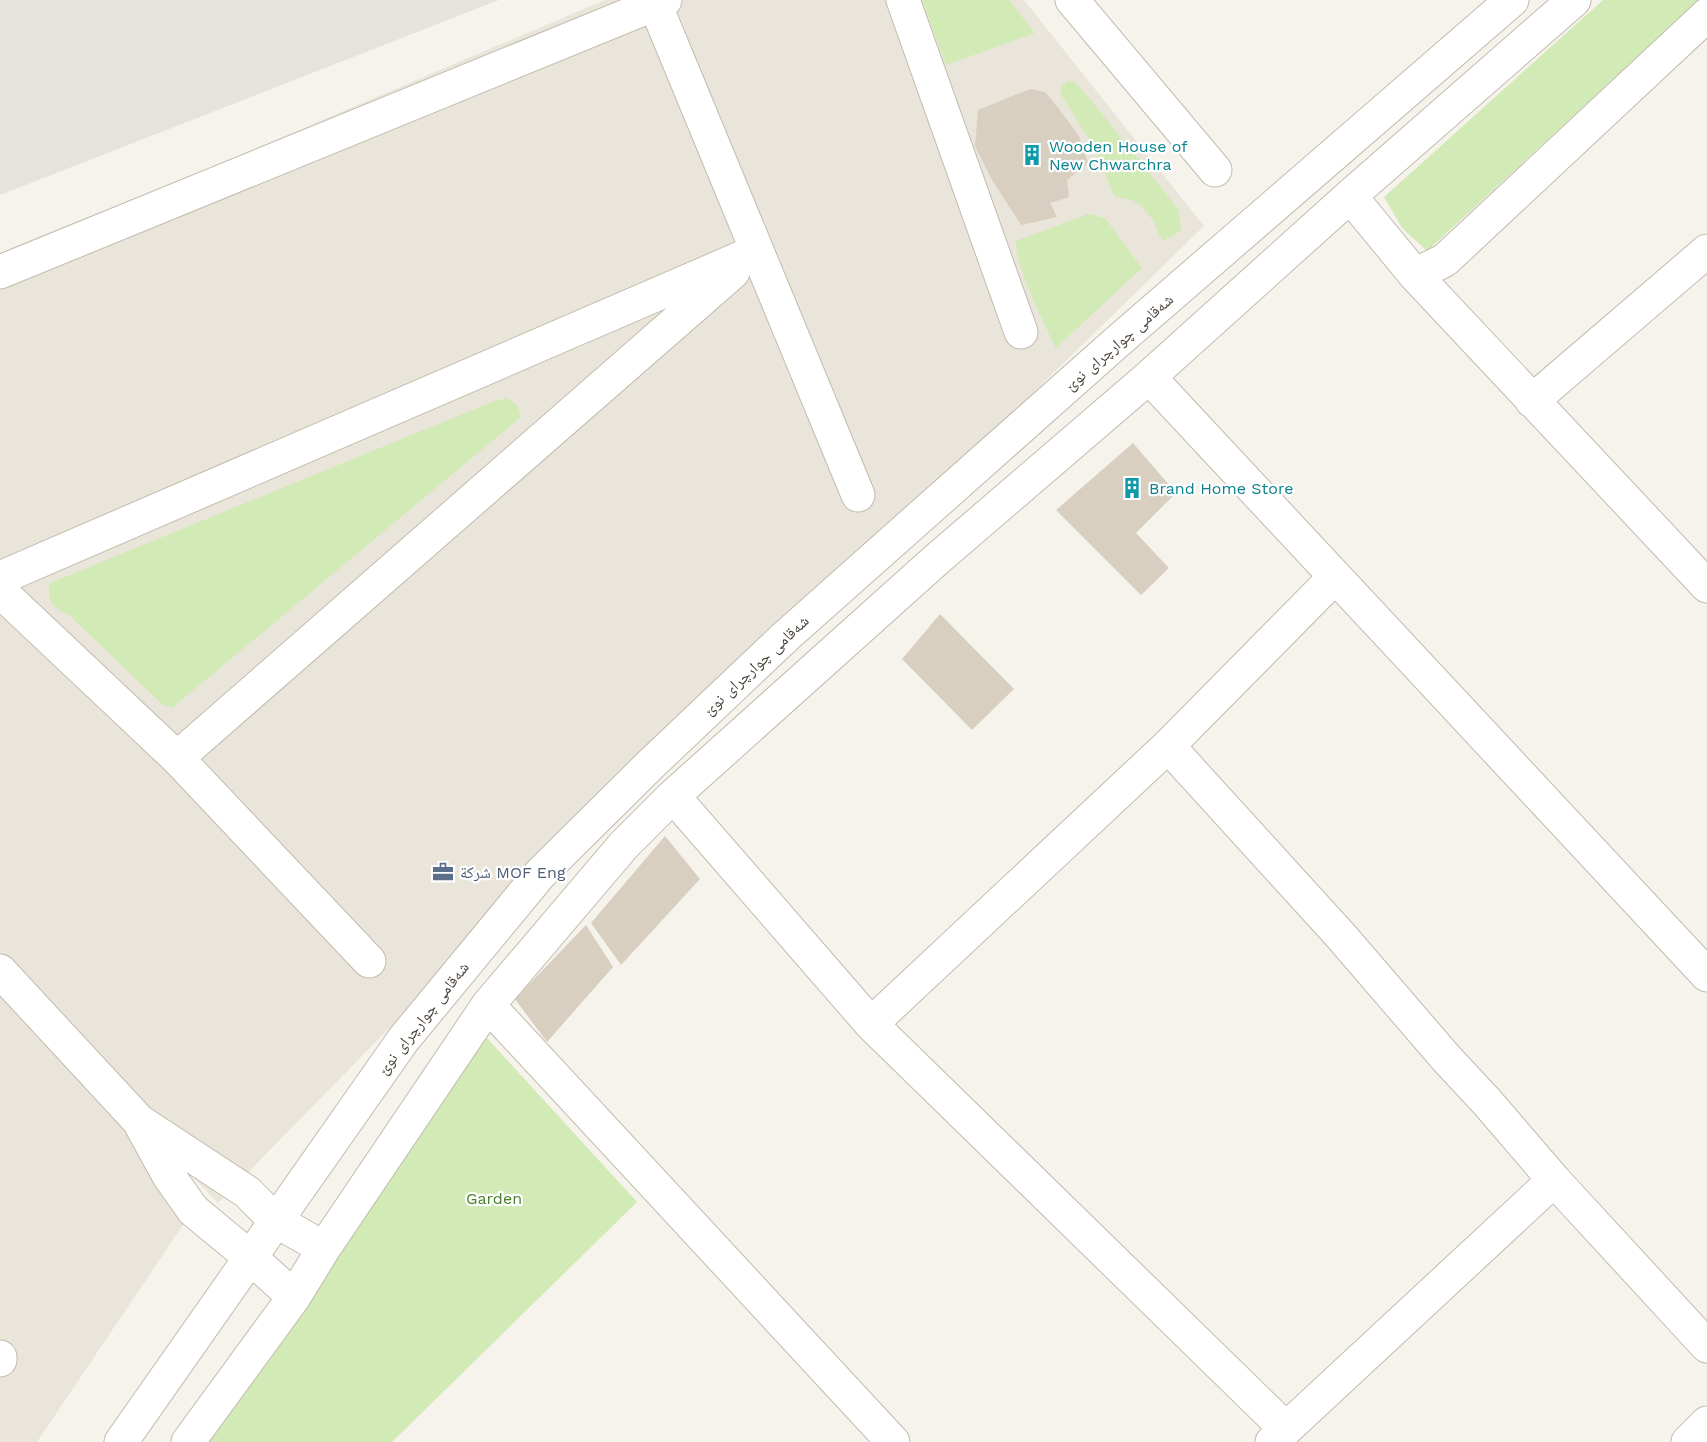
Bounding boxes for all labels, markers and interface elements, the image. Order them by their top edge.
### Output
place label: Wooden House of New Chwarchra [1049,137,1188,174]
building icon: Wooden House of New Chwarchra [1020,143,1044,167]
street label: شەقامی چوارچرای نوێ [1061,290,1178,395]
building icon: Brand Home Store [1120,476,1144,500]
place label: Brand Home Store [1149,479,1293,498]
street label: شەقامی چوارچرای نوێ [699,611,813,720]
office icon: شركة MOF Eng [431,860,455,884]
place label: شركة MOF Eng [460,863,566,882]
street label: شەقامی چوارچرای نوێ [373,958,474,1079]
park label: Garden [466,1189,522,1208]

